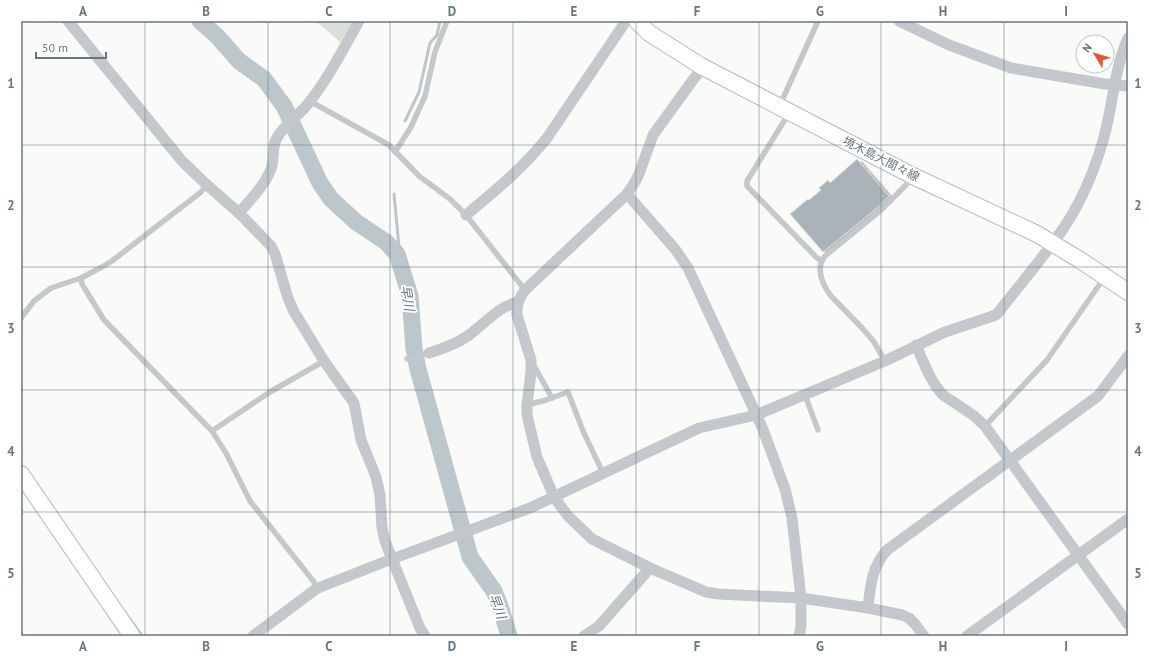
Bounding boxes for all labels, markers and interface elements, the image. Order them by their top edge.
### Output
text: A [79,3,87,20]
text: B [202,3,210,20]
text: C [325,3,333,20]
text: D [448,3,456,20]
text: E [571,3,578,20]
text: F [694,3,701,20]
text: G [816,3,824,20]
text: H [939,3,947,20]
text: I [1064,3,1068,20]
scale bar [36,34,106,60]
north arrow [1075,34,1115,74]
text: 50 m [42,40,68,55]
text: N [1079,41,1095,55]
text: 1 [7,75,15,92]
text: 1 [1134,75,1142,92]
street label: 境木島大間々線 [840,133,922,184]
text: 2 [7,197,15,214]
text: 2 [1134,197,1142,214]
water label: 早川 [397,284,418,314]
text: 3 [7,320,15,337]
text: 3 [1134,320,1142,337]
text: 4 [7,443,15,460]
text: 4 [1134,443,1142,460]
text: 5 [7,565,15,582]
text: 5 [1134,565,1142,582]
water label: 早川 [485,591,511,623]
text: A [79,638,87,655]
text: B [202,638,210,655]
text: C [325,638,333,655]
text: D [448,638,456,655]
text: E [571,638,578,655]
text: F [694,638,701,655]
text: G [816,638,824,655]
text: H [939,638,947,655]
text: I [1064,638,1068,655]

